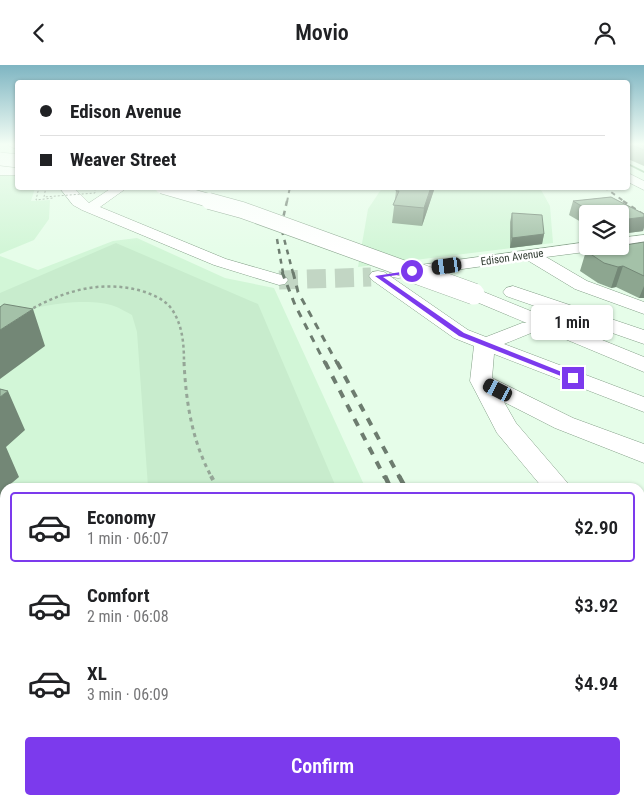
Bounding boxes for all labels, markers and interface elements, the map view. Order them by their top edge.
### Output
icon: back [25,19,53,47]
icon: person [591,19,619,47]
text: Movio [295,20,349,45]
text: Edison Avenue [70,100,181,123]
text: Weaver Street [70,148,176,171]
map controls [579,205,629,255]
button: layers [579,205,629,255]
street label: Edison Avenue [480,247,544,268]
car [431,256,462,276]
route start [401,260,423,282]
callout: 1 min [532,305,614,341]
text: 1 min [554,313,590,332]
route end [562,367,584,389]
car [481,377,514,403]
icon: car [27,505,72,550]
text: Economy [87,506,156,529]
text: $2.90 [574,516,618,539]
text: 1 min · 06:07 [87,529,169,548]
icon: car [27,583,72,628]
text: Comfort [87,584,150,607]
text: $3.92 [574,594,618,617]
text: 2 min · 06:08 [87,607,169,626]
icon: car [27,661,72,706]
text: XL [87,662,107,685]
text: $4.94 [574,672,618,695]
text: 3 min · 06:09 [87,685,169,704]
button: Confirm [25,737,620,795]

